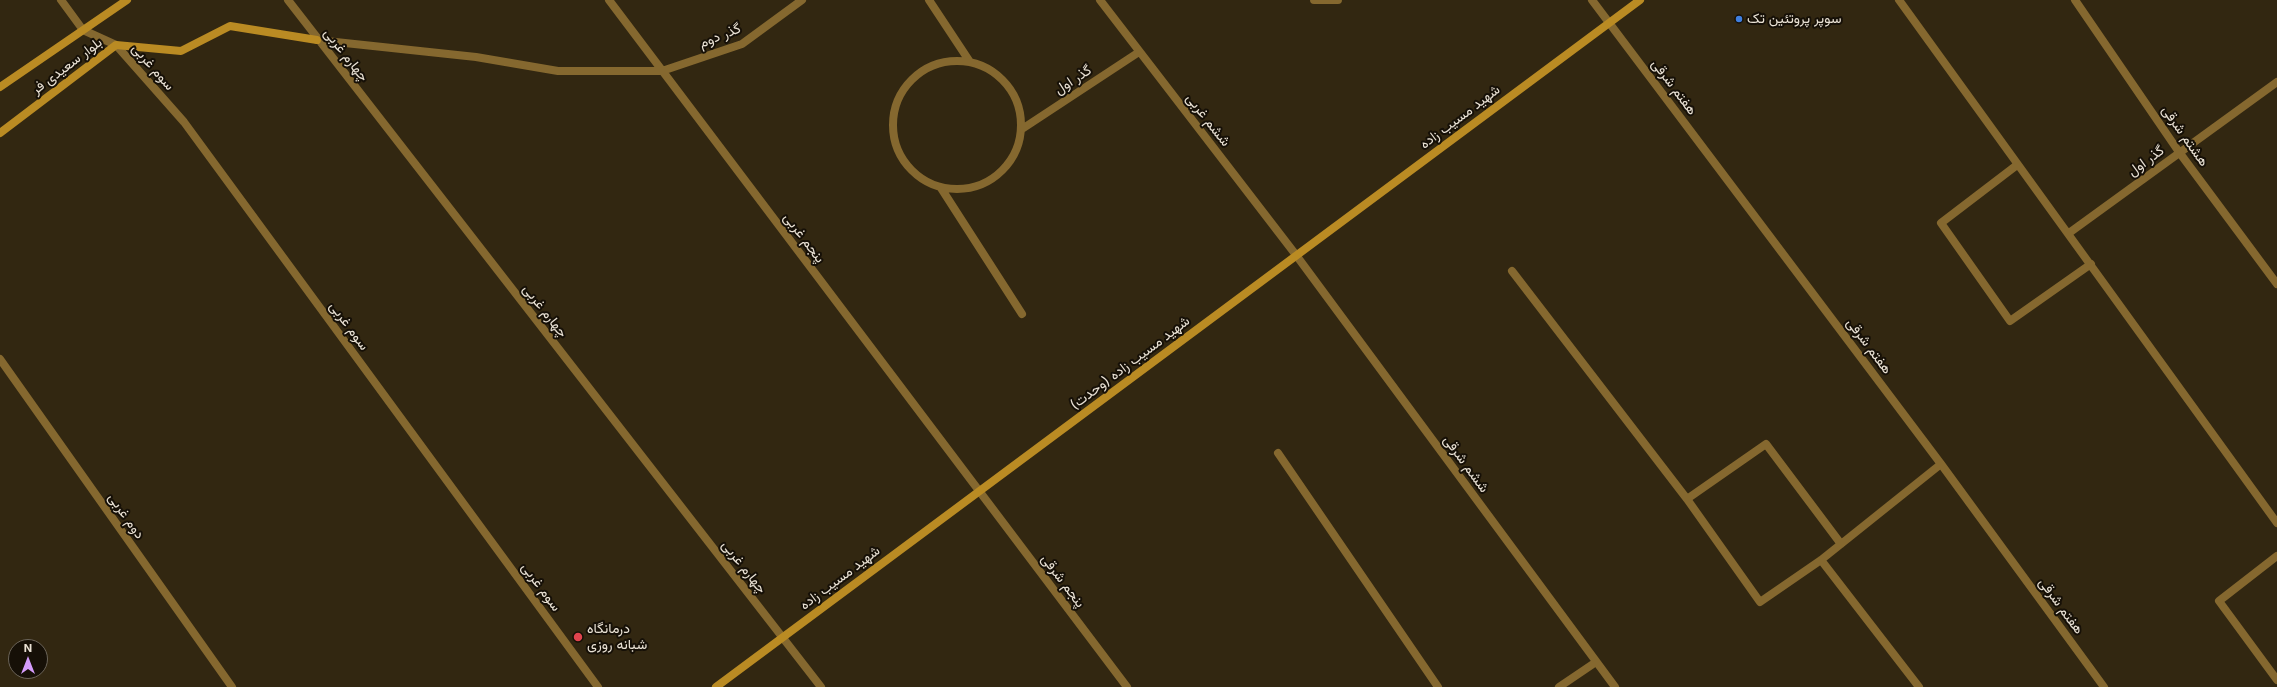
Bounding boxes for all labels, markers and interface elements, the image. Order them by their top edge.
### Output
place label: سوپر پروتئین تک [1747,11,1841,27]
marker: سوپر پروتئین تک [1734,14,1744,24]
street label: گذر دوم [697,20,743,52]
street label: چهارم غربی [320,25,372,85]
street label: بلوار سعیدی فر [28,34,106,98]
street label: سوم غربی [128,40,178,94]
street label: هفتم شرقی [1648,56,1700,118]
street label: گذر اول [1051,62,1095,98]
street label: شهید مسیب زاده [1417,81,1503,153]
street label: ششم غربی [1182,90,1234,150]
street label: هشتم شرقی [2158,102,2212,170]
street label: گذر اول [2125,142,2167,180]
street label: پنجم غربی [780,210,828,266]
street label: چهارم غربی [519,281,571,341]
street label: سوم غربی [326,298,372,354]
street label: شهید مسیب زاده (وحدت) [1067,313,1193,413]
street label: هفتم شرقی [1843,315,1895,377]
street label: ششم شرقی [1440,432,1492,496]
street label: دوم غربی [104,490,148,542]
street label: چهارم غربی [718,537,770,597]
street label: شهید مسیب زاده [797,542,883,614]
street label: پنجم شرقی [1038,551,1088,611]
street label: سوم غربی [518,559,564,615]
street label: هفتم شرقی [2035,575,2087,637]
place label: درمانگاه شبانه روزی [587,621,647,654]
marker: درمانگاه شبانه روزی [572,631,584,643]
north arrow [8,639,48,679]
text: N [24,641,32,655]

